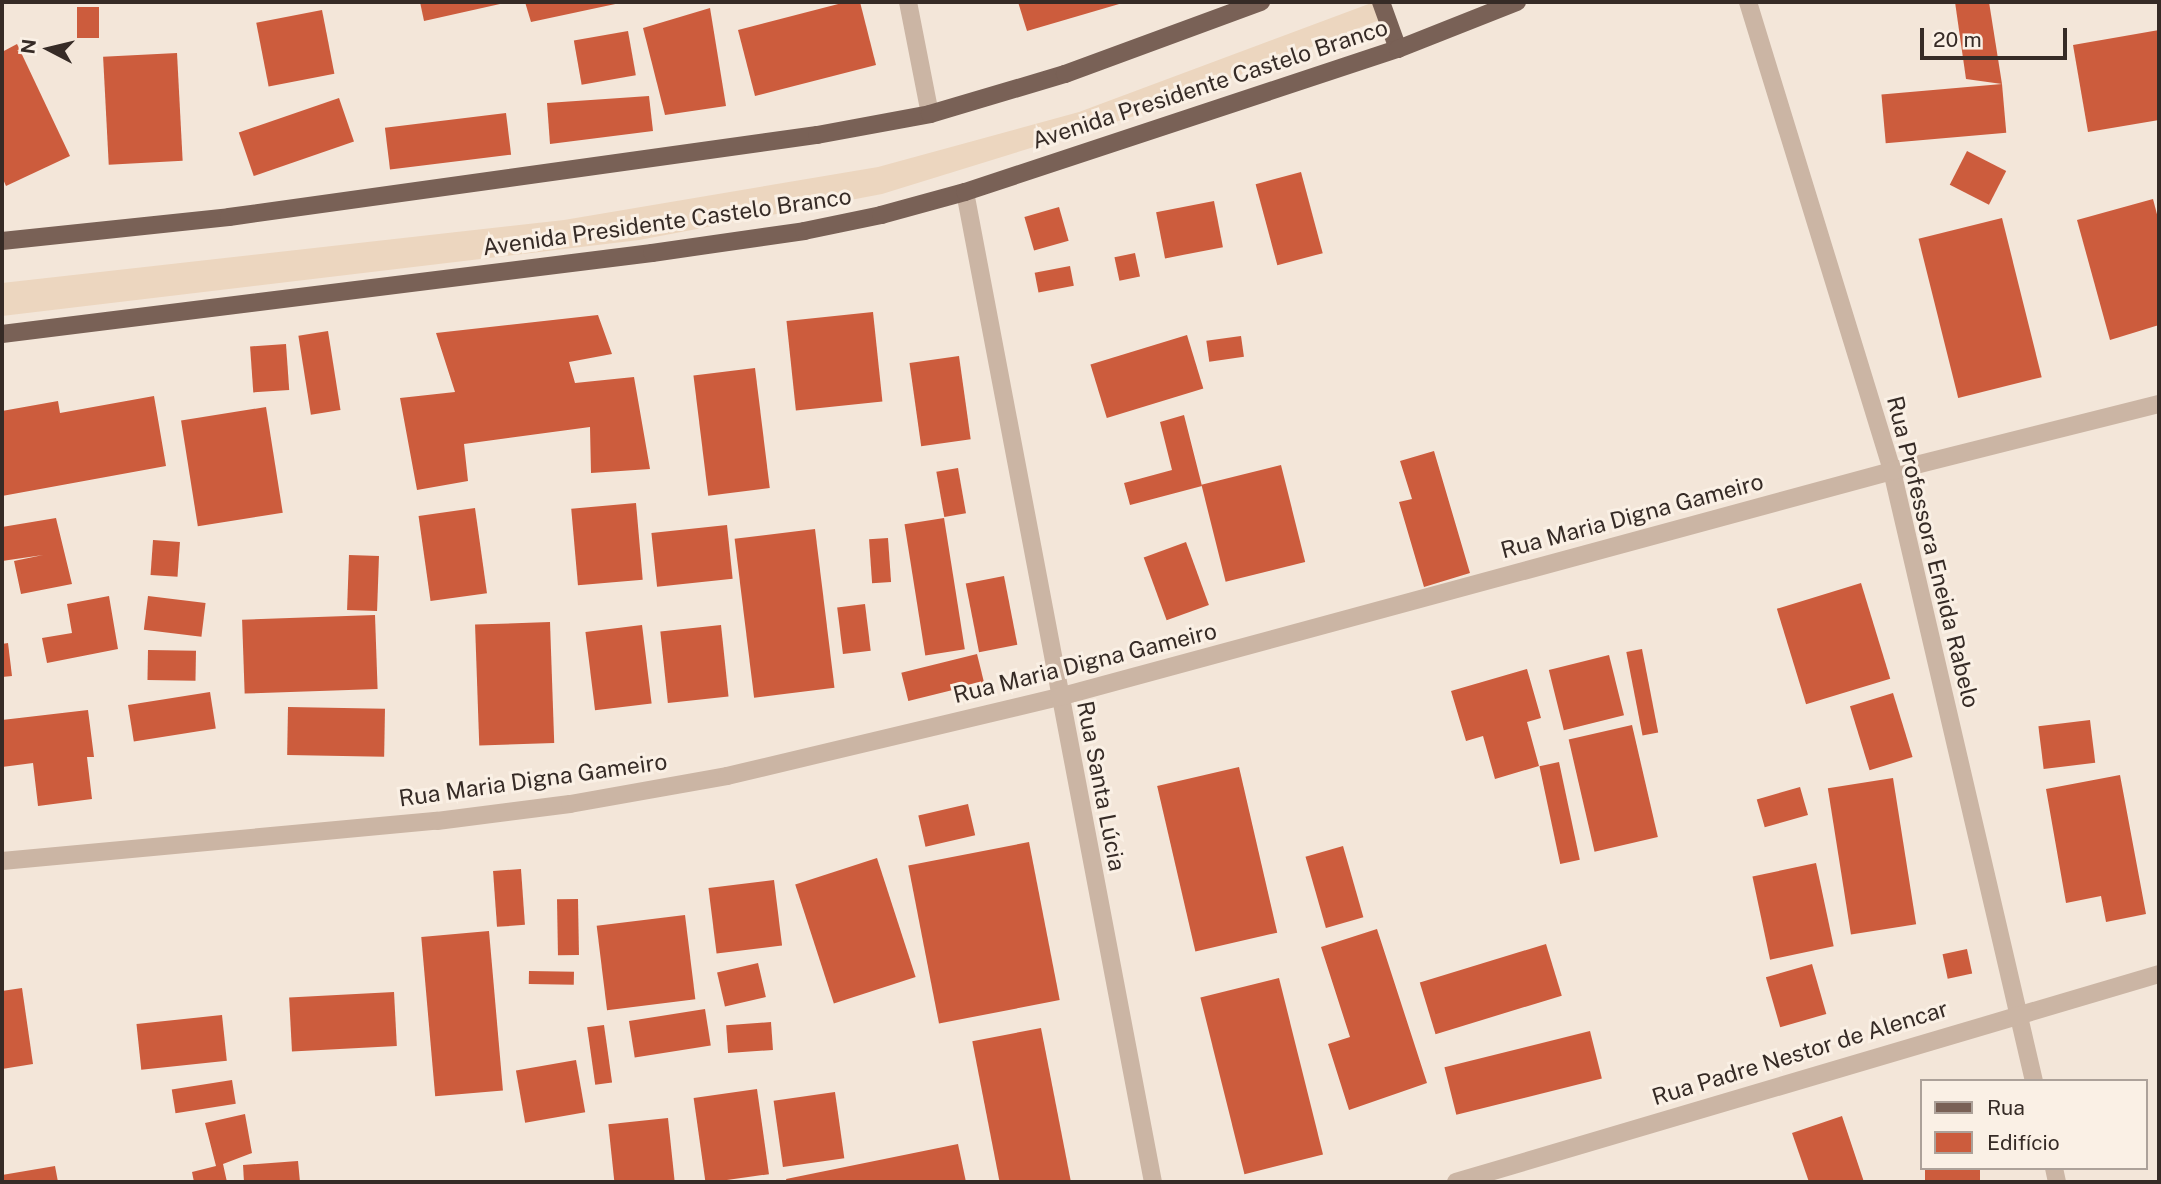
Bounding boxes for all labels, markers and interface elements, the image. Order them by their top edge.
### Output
street label: Avenida Presidente Castelo Branco [1029,13,1391,155]
north arrow [14,14,84,84]
scale bar [1923,14,2070,58]
text: 20 m [1933,27,1982,52]
text: N [16,38,40,55]
street label: Avenida Presidente Castelo Branco [481,182,853,262]
street label: Rua Professora Eneida Rabelo [1881,393,1985,711]
street label: Rua Maria Digna Gameiro [1498,468,1766,564]
street label: Rua Maria Digna Gameiro [950,617,1220,709]
street label: Rua Santa Lúcia [1071,699,1131,873]
street label: Rua Maria Digna Gameiro [397,748,669,812]
street label: Rua Padre Nestor de Alencar [1648,995,1952,1111]
legend [1920,1079,2147,1170]
text: Rua [1987,1095,2025,1120]
text: Edifício [1987,1130,2060,1155]

